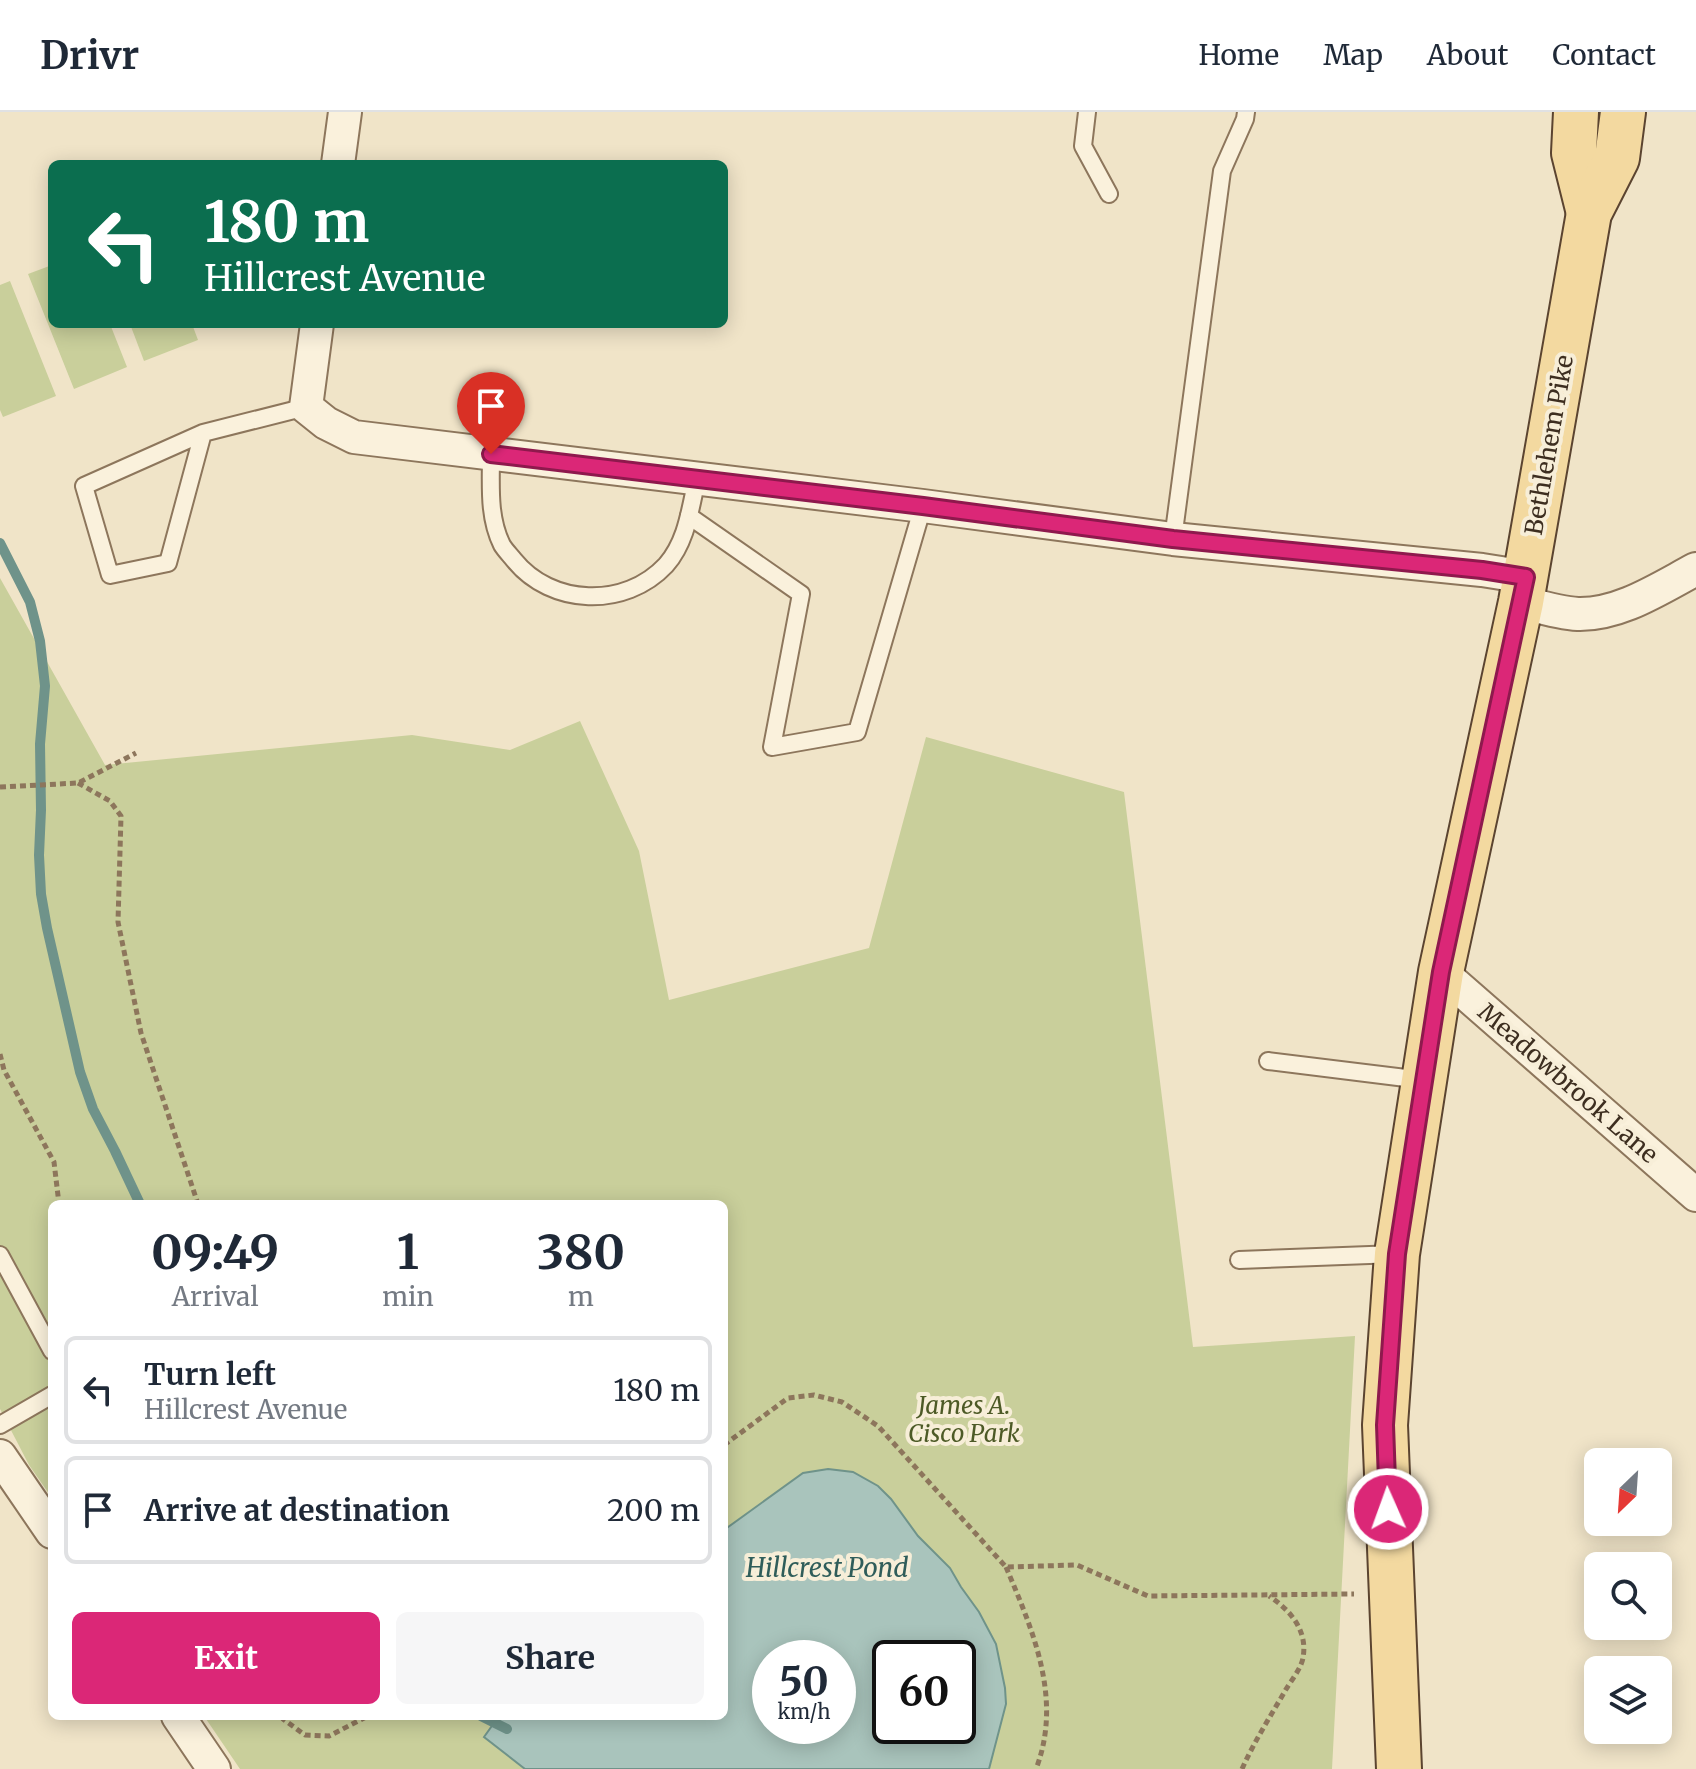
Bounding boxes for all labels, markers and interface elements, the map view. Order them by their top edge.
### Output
text: Drivr [40,32,139,79]
text: Home [1198,37,1279,73]
text: Map [1323,37,1383,73]
text: About [1427,37,1508,73]
text: Contact [1552,37,1656,73]
text: 180 m [204,187,369,257]
icon: left [72,192,176,296]
text: Hillcrest Avenue [204,256,486,301]
street label: Bethlehem Pike [1518,353,1580,537]
pin [457,372,525,454]
icon: arrive [469,384,513,428]
street label: Meadowbrook Lane [1472,996,1664,1170]
text: 09:49 [151,1222,279,1282]
text: 1 [397,1222,419,1282]
text: 380 [537,1222,625,1282]
text: Arrival [172,1280,259,1313]
text: min [382,1280,434,1313]
text: m [568,1280,594,1313]
text: Turn left [144,1355,276,1393]
icon: left [76,1368,120,1412]
text: 180 m [613,1371,700,1409]
park label: James A. Cisco Park [908,1390,1020,1449]
text: Hillcrest Avenue [144,1393,347,1426]
north arrow [1584,1448,1672,1536]
map controls [1584,1448,1672,1744]
position arrow [1346,1467,1430,1551]
icon: arrive [76,1488,120,1532]
text: Arrive at destination [144,1491,450,1529]
text: 200 m [607,1491,700,1529]
water label: Hillcrest Pond [745,1551,908,1584]
button: search [1584,1552,1672,1640]
button: Exit [72,1612,380,1704]
button: Share [396,1612,704,1704]
speed limit sign: 60 [872,1640,976,1744]
button: layers [1584,1656,1672,1744]
text: 50 [779,1657,829,1707]
text: km/h [778,1699,830,1724]

